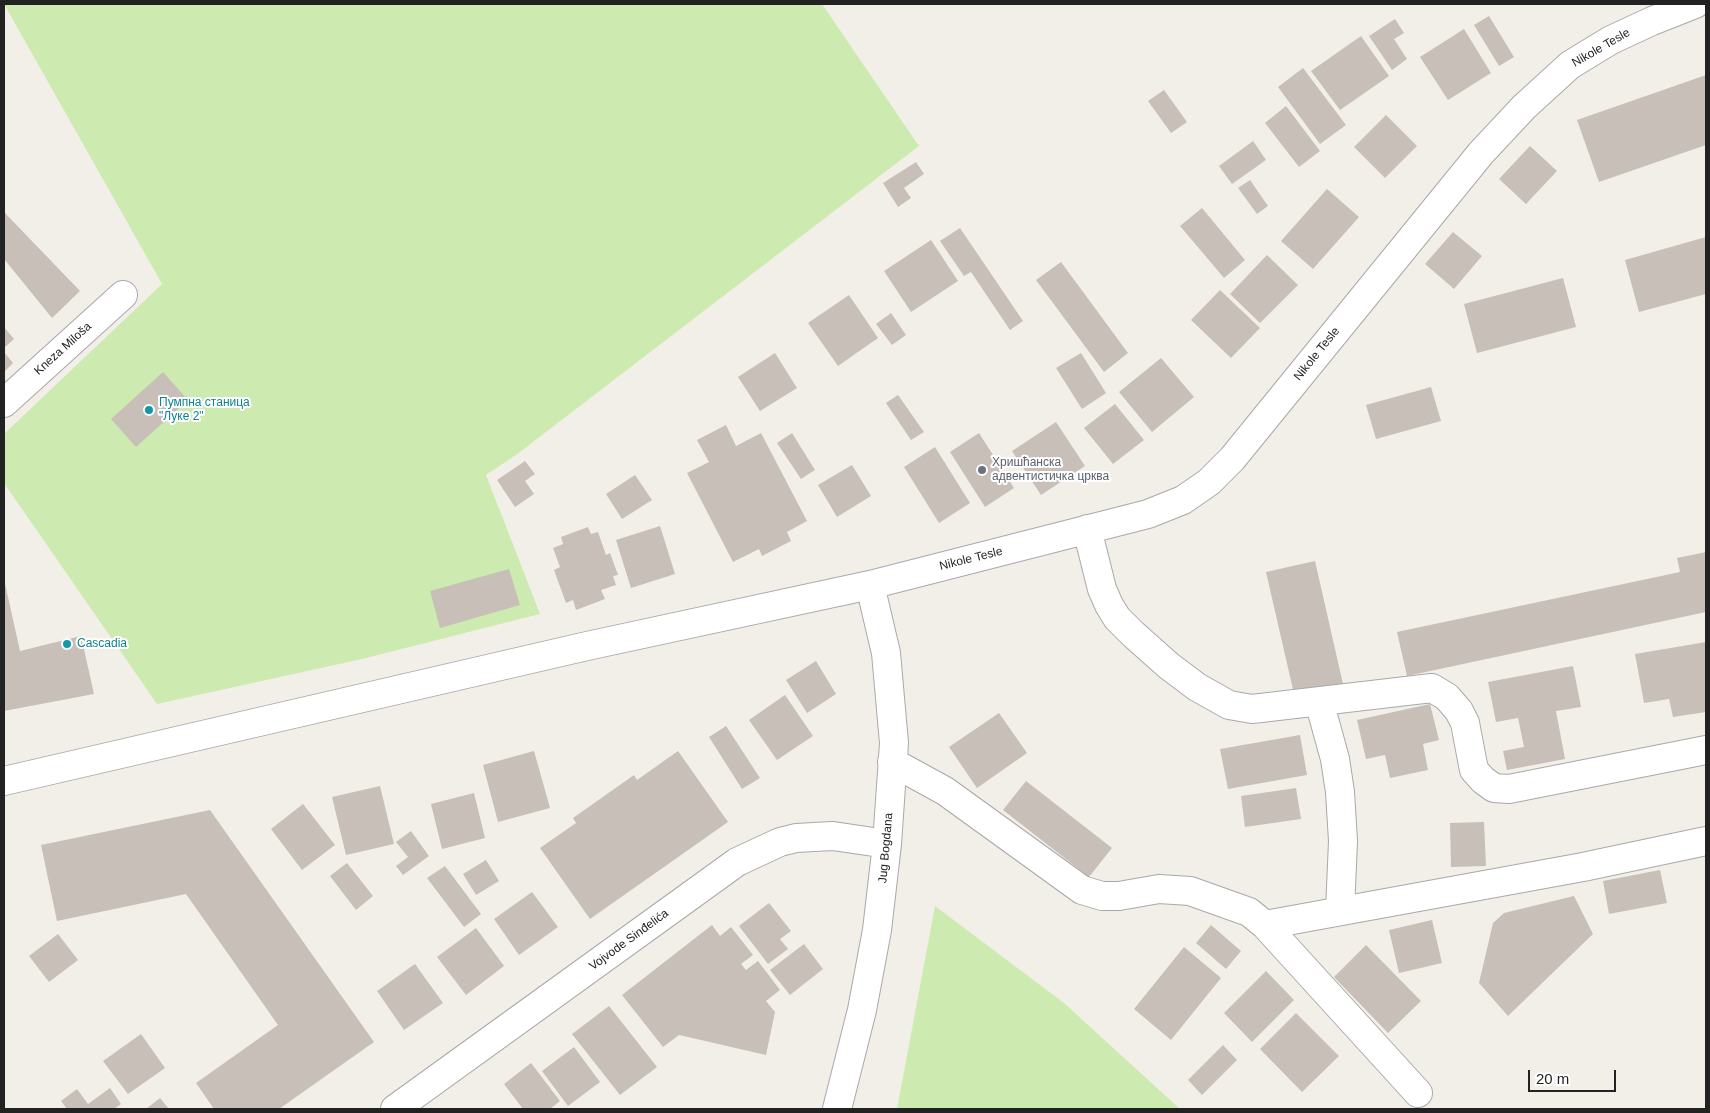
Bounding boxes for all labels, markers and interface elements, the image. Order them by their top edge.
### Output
street label: Nikole Tesle [1569,26,1633,70]
street label: Kneza Miloša [31,320,95,378]
street label: Nikole Tesle [1291,324,1343,384]
place label: Пумпна станица "Луке 2" [159,396,250,424]
marker: Пумпна станица "Луке 2" [143,404,155,416]
place label: Хришћанска адвентистичка црква [992,456,1109,484]
marker: Хришћанска адвентистичка црква [976,464,988,476]
street label: Nikole Tesle [938,544,1004,574]
place label: Cascadia [77,637,127,651]
marker: Cascadia [61,638,73,650]
street label: Jug Bogdana [876,812,896,884]
street label: Vojvode Sinđelića [586,906,672,974]
scale bar [1530,1060,1618,1092]
text: 20 m [1536,1070,1569,1087]

